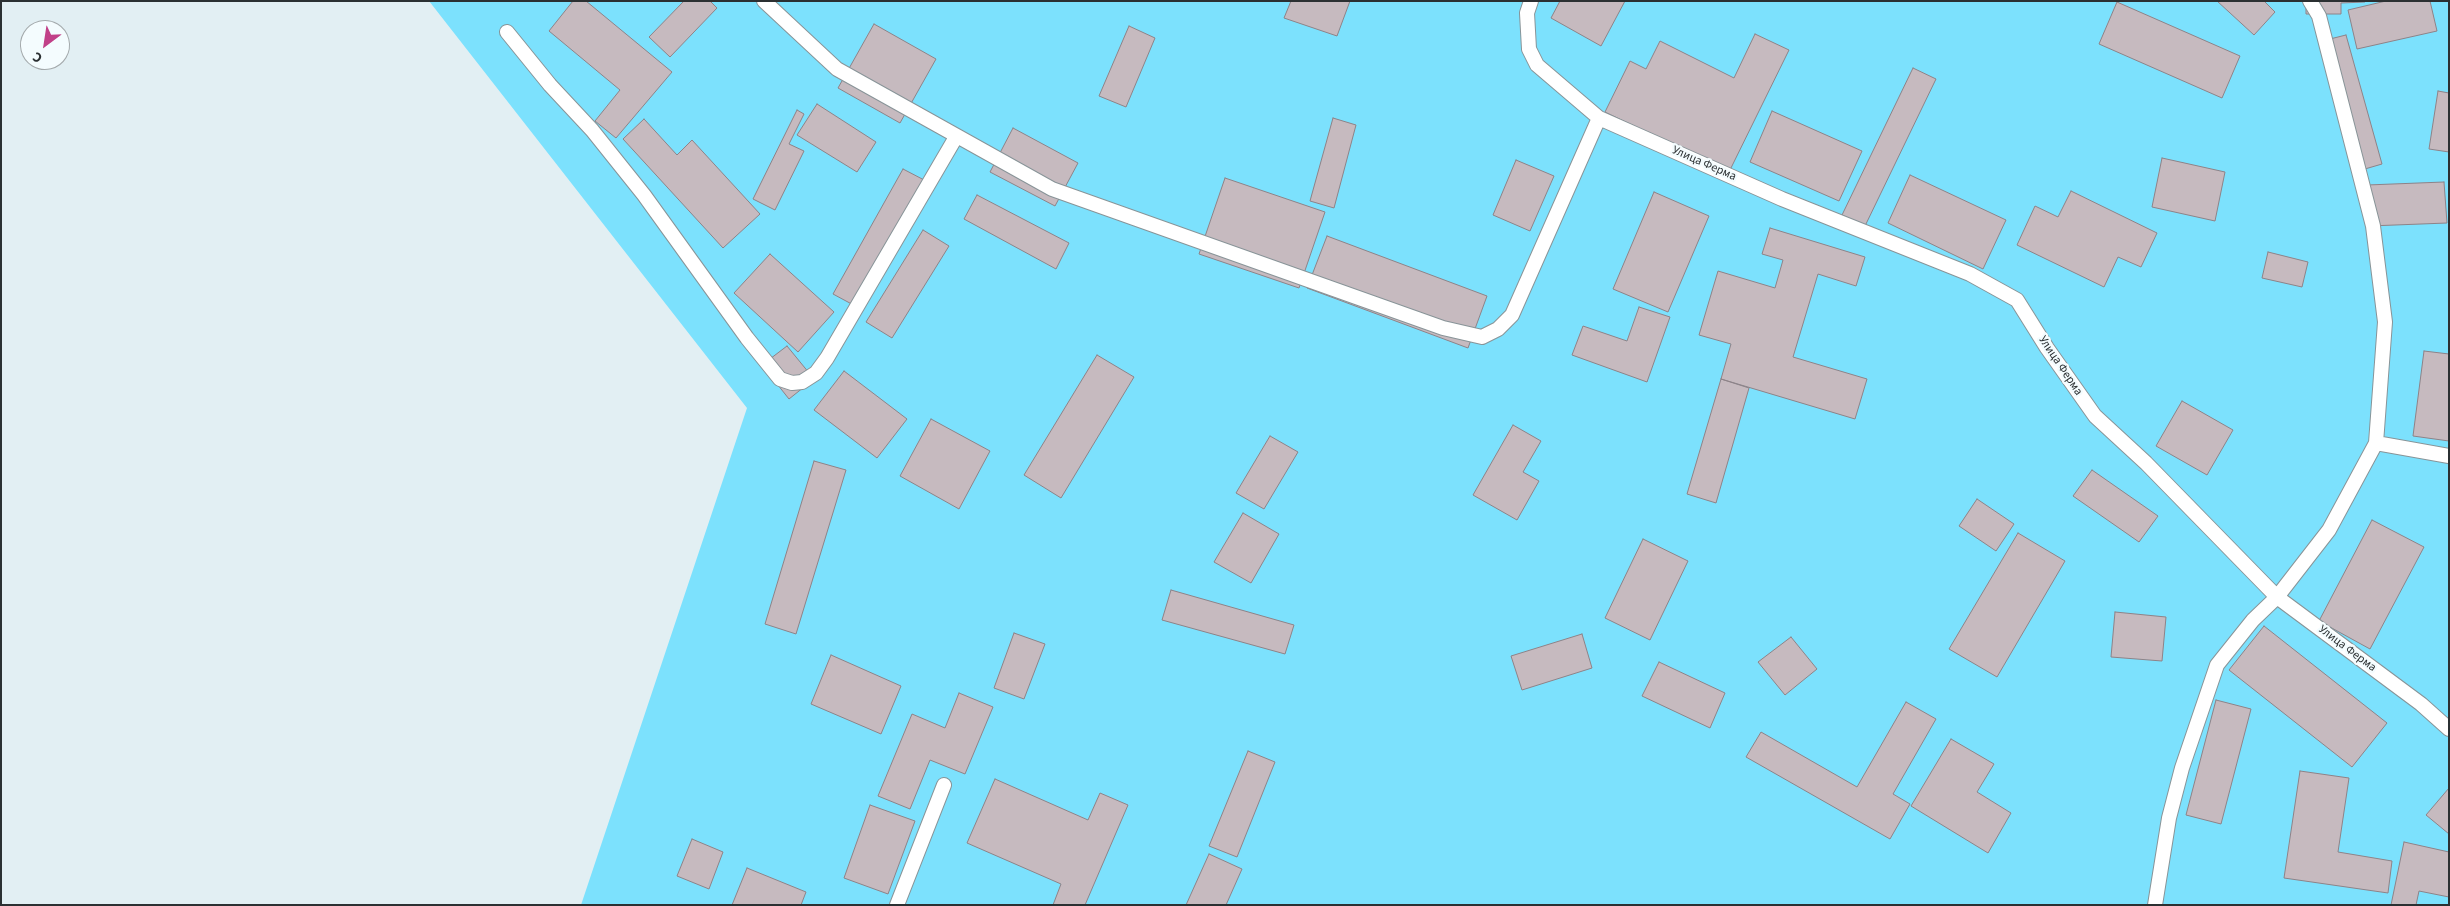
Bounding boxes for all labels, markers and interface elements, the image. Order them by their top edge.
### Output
north arrow [20,20,70,70]
text: С [29,46,46,68]
street label: Улица Ферма [1670,143,1738,185]
street label: Улица Ферма [2035,334,2085,398]
street label: Улица Ферма [2315,623,2379,675]

